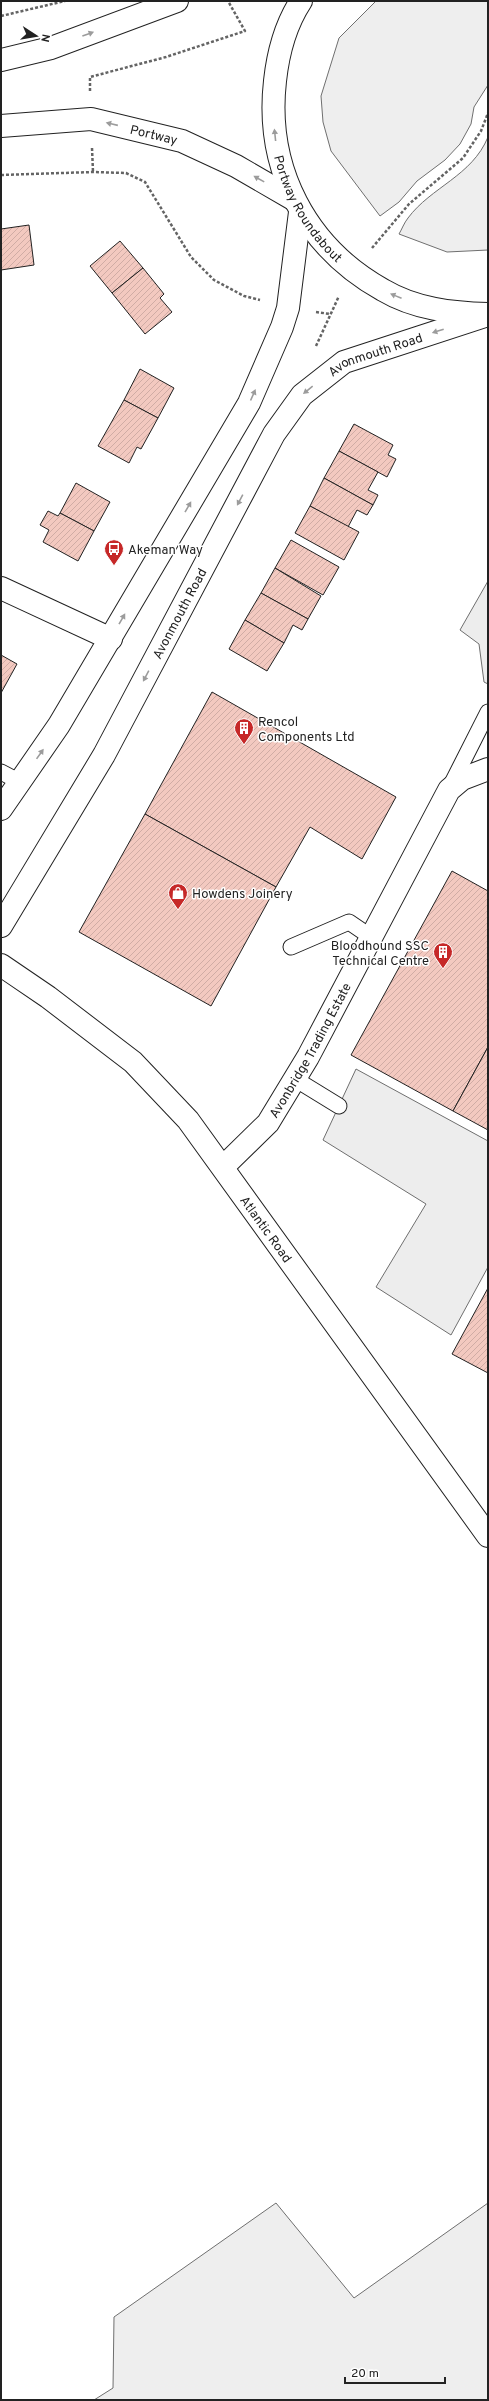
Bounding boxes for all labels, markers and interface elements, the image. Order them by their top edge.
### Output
north arrow [16,16,56,56]
one-way arrow [82,31,94,37]
text: N [37,33,52,43]
one-way arrow [106,121,118,127]
street label: Portway [128,123,179,150]
one-way arrow [272,129,278,141]
street label: Portway Roundabout [269,154,345,267]
one-way arrow [253,176,265,183]
one-way arrow [390,293,401,299]
one-way arrow [431,329,443,335]
street label: Avonmouth Road [326,331,425,381]
one-way arrow [302,385,313,394]
one-way arrow [250,389,256,400]
one-way arrow [237,494,243,505]
one-way arrow [185,501,192,513]
bus stop icon: Akeman Way [103,538,125,566]
place label: Akeman Way [128,543,203,559]
street label: Avonmouth Road [150,566,211,662]
one-way arrow [119,613,126,625]
one-way arrow [143,670,149,682]
place label: Rencol Components Ltd [258,715,355,746]
building icon: Rencol Components Ltd [233,717,255,745]
one-way arrow [36,749,44,759]
shop icon: Howdens Joinery [167,882,189,910]
place label: Howdens Joinery [192,887,293,903]
place label: Bloodhound SSC Technical Centre [331,939,429,970]
building icon: Bloodhound SSC Technical Centre [432,941,454,969]
street label: Avonbridge Trading Estate [267,981,356,1122]
street label: Atlantic Road [235,1193,294,1267]
scale bar [345,2359,445,2385]
text: 20 m [351,2366,379,2382]

